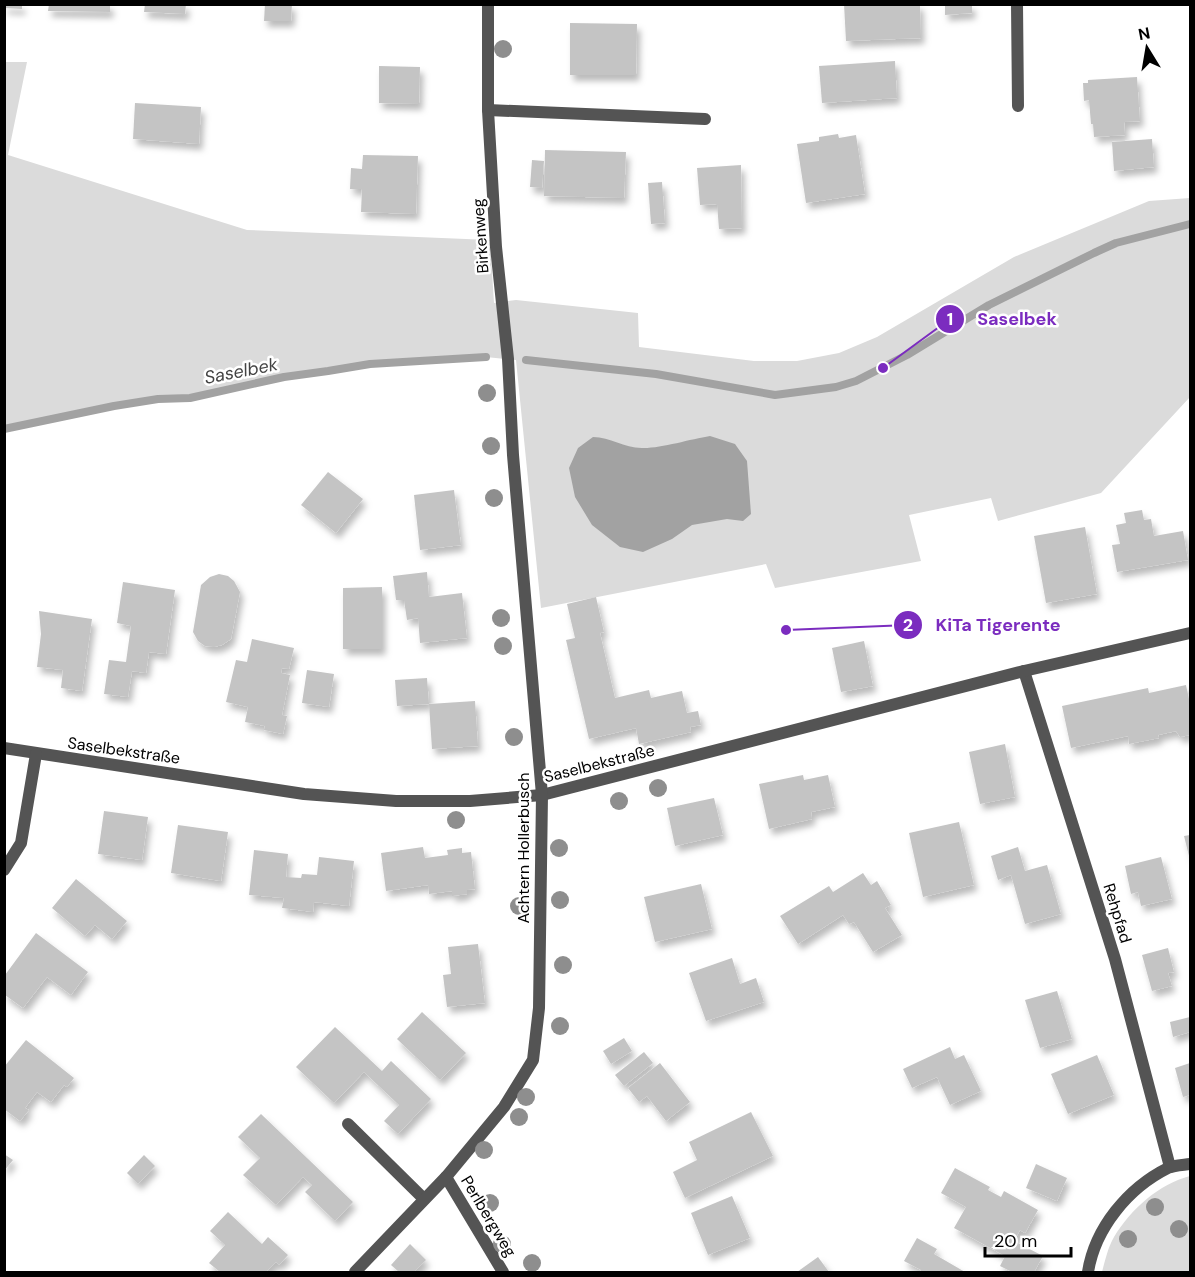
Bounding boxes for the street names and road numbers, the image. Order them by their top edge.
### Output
street label: Birkenweg [467,198,494,274]
street label: Saselbekstraße [66,732,182,769]
street label: Saselbekstraße [542,740,657,787]
street label: Achtern Hollerbusch [513,772,534,924]
street label: Rehpfad [1099,881,1137,945]
street label: Perlbergweg [456,1172,521,1261]

